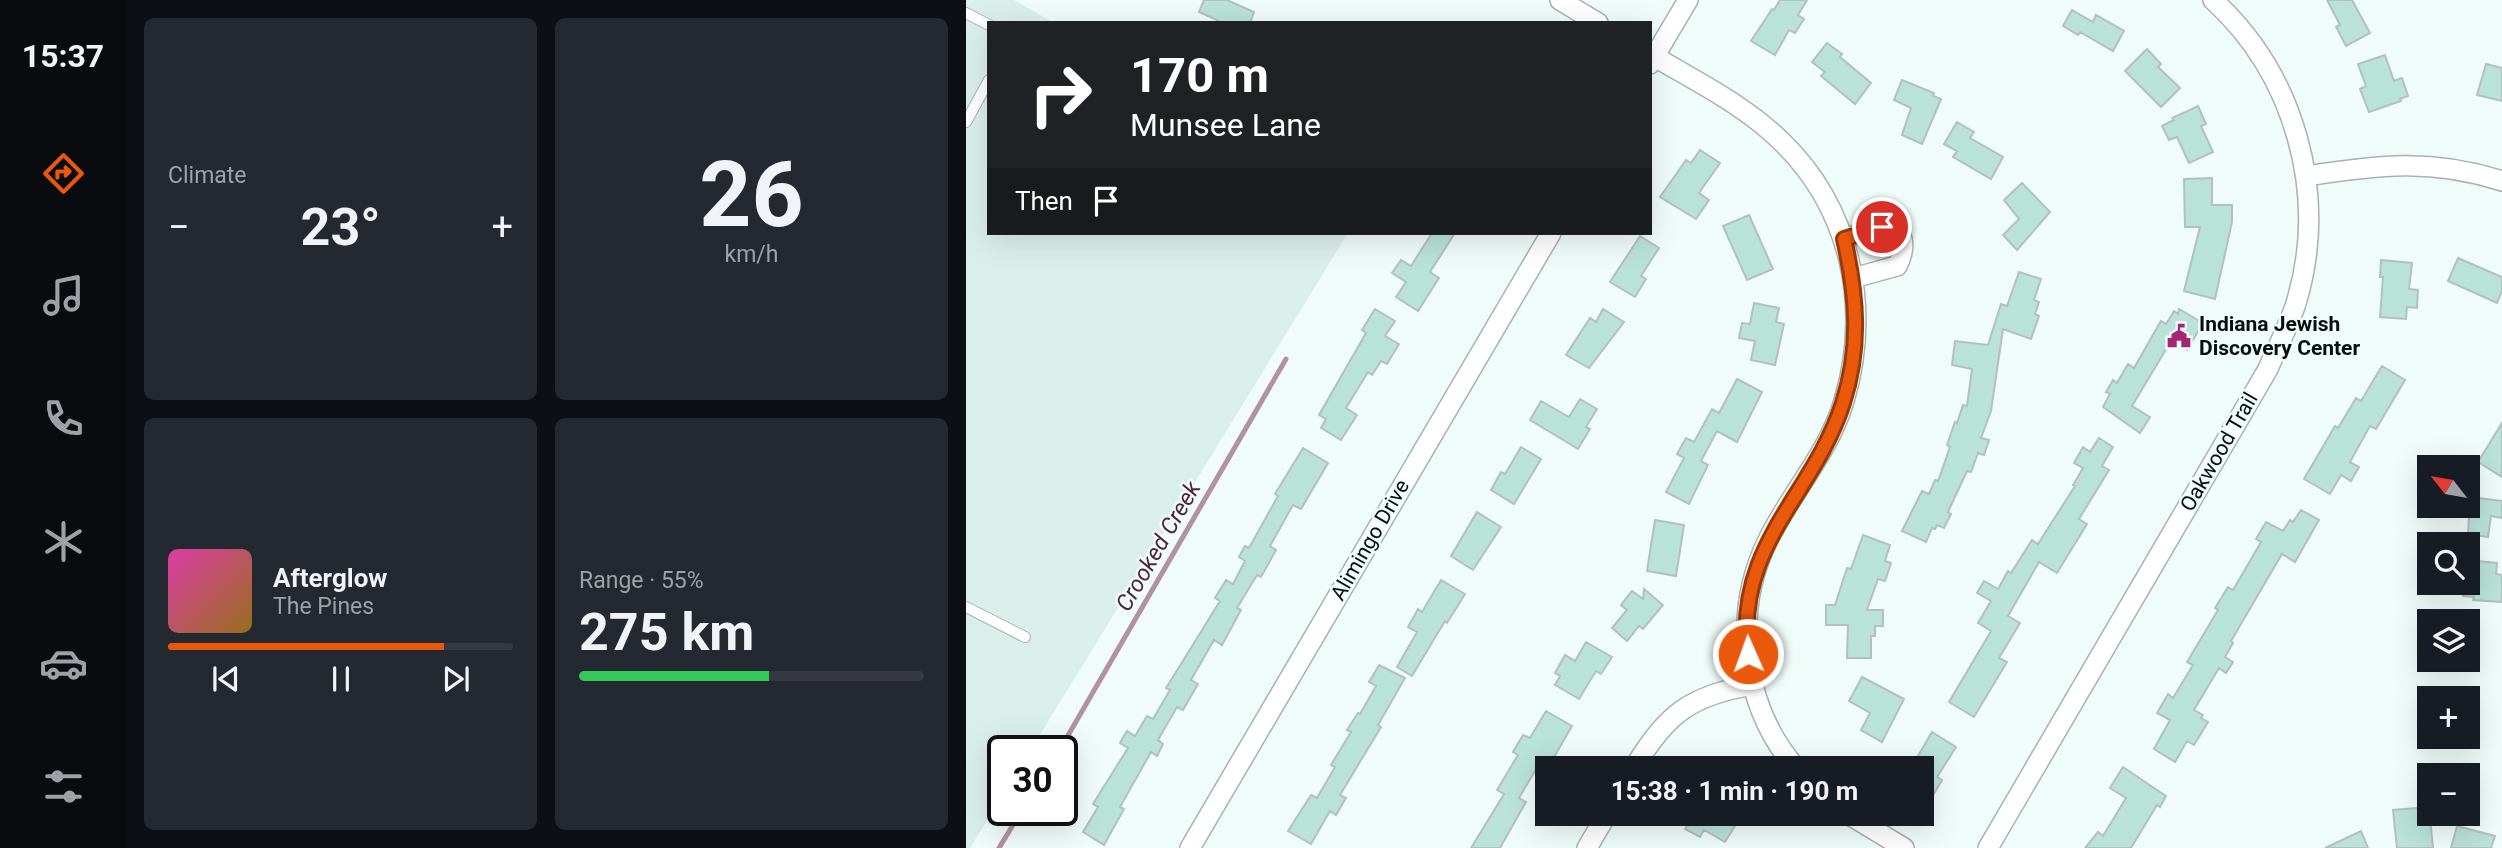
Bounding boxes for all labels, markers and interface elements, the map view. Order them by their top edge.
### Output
text: 15:37 [22,37,104,75]
text: 170 m [1130,47,1269,104]
icon: right [1015,49,1106,140]
text: Munsee Lane [1130,106,1321,144]
text: 26 [699,142,804,248]
icon: directions [39,149,88,198]
text: Climate [168,162,247,189]
icon: arrive [1087,182,1125,220]
text: Then [1015,186,1073,216]
text: 23° [301,197,381,258]
pin [1852,197,1912,257]
text: − [168,205,190,249]
text: + [491,205,513,249]
icon: arrive [1863,208,1901,246]
text: km/h [725,241,779,268]
icon: music [39,271,88,320]
place label: Indiana Jewish Discovery Center [2199,312,2360,360]
public building icon: Indiana Jewish Discovery Center [2165,322,2193,350]
street label: Oakwood Trail [2175,388,2263,516]
icon: phone [39,394,88,443]
north arrow [2417,455,2480,518]
map controls [2417,455,2480,826]
street label: Alimingo Drive [1326,475,1414,605]
water label: Crooked Creek [1110,476,1207,616]
icon: climate [39,517,88,566]
button: search [2417,532,2480,595]
text: Afterglow [273,563,387,593]
text: Range · 55% [579,567,704,594]
text: The Pines [273,593,374,620]
text: 275 km [579,602,754,663]
button: layers [2417,609,2480,672]
position arrow [1711,617,1785,691]
icon: car [39,639,88,688]
icon: previous [207,660,245,698]
icon: pause [322,660,360,698]
icon: next [437,660,475,698]
button: + [2417,686,2480,749]
speed limit sign: 30 [987,735,1078,826]
icon: filters [39,762,88,811]
button: − [2417,763,2480,826]
text: 15:38 · 1 min · 190 m [1611,776,1858,806]

